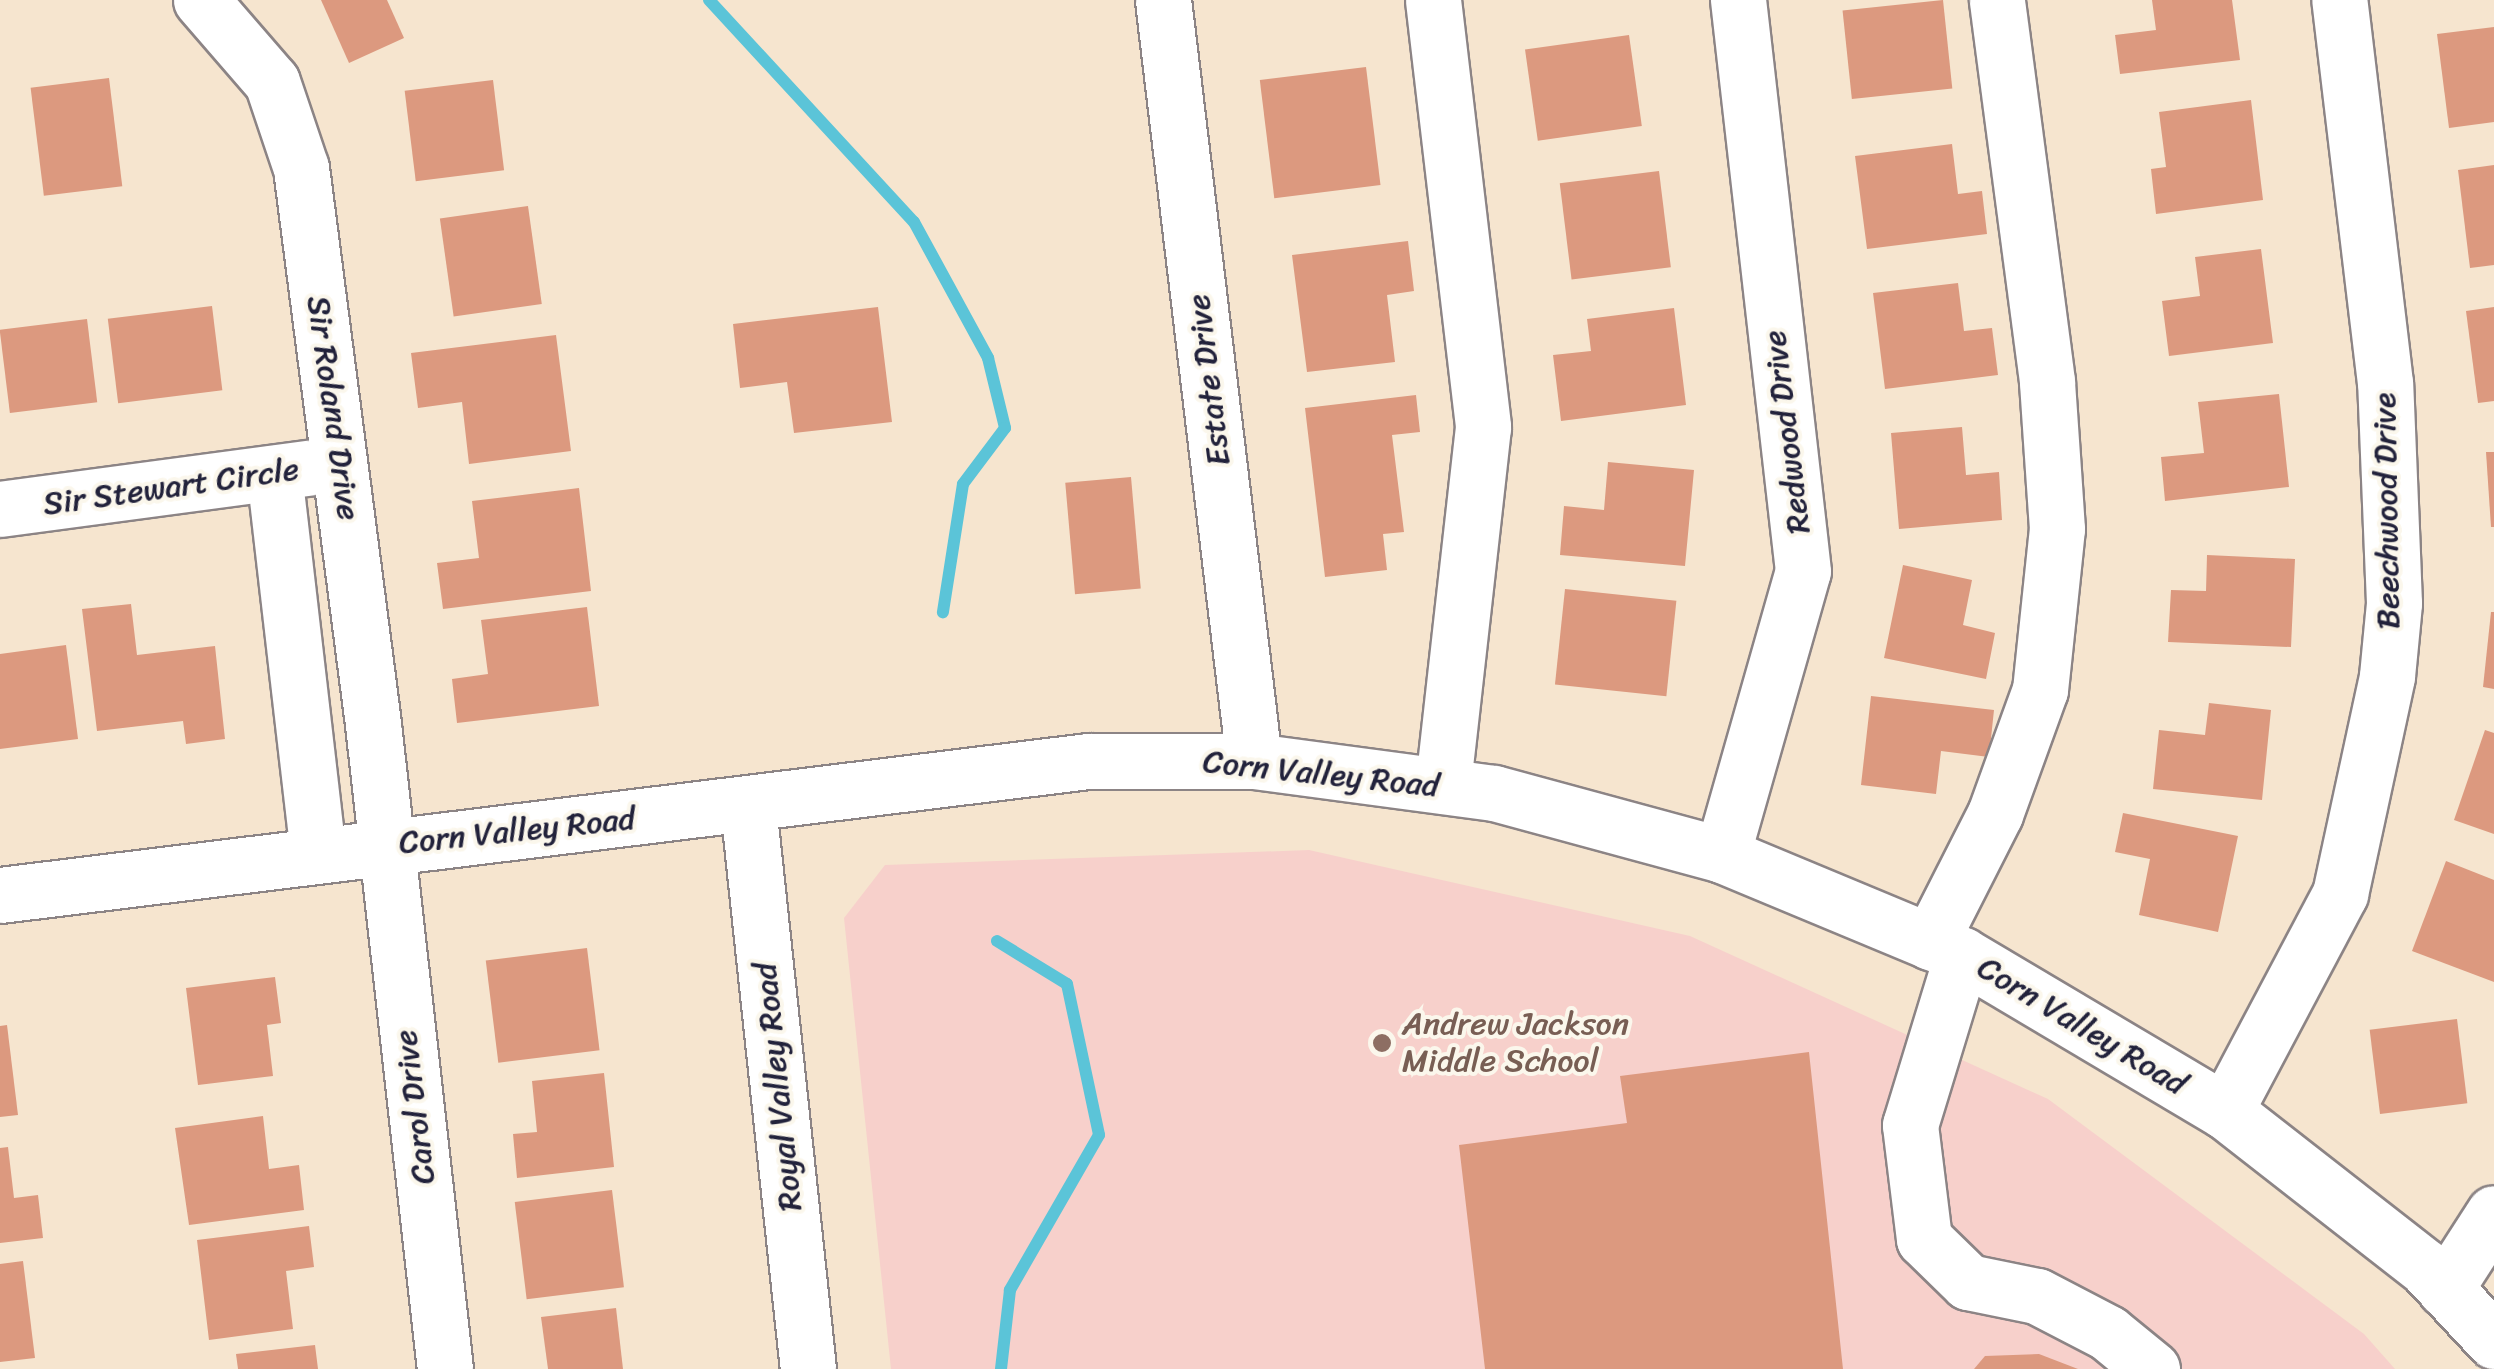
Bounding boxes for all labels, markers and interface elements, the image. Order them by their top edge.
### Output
street label: Estate Drive [1179,292,1239,468]
street label: Sir Roland Drive [298,293,368,523]
street label: Redwood Drive [1755,328,1819,536]
street label: Beechwood Drive [2366,392,2408,630]
street label: Sir Stewart Circle [41,450,301,524]
street label: Corn Valley Road [1202,743,1440,805]
street label: Corn Valley Road [398,800,636,862]
street label: Corn Valley Road [1971,949,2193,1103]
street label: Royal Valley Road [746,962,810,1212]
place label: Andrew Jackson Middle School [1402,1006,1628,1081]
street label: Carol Drive [386,1028,444,1186]
marker: Andrew Jackson Middle School [1371,1032,1393,1054]

